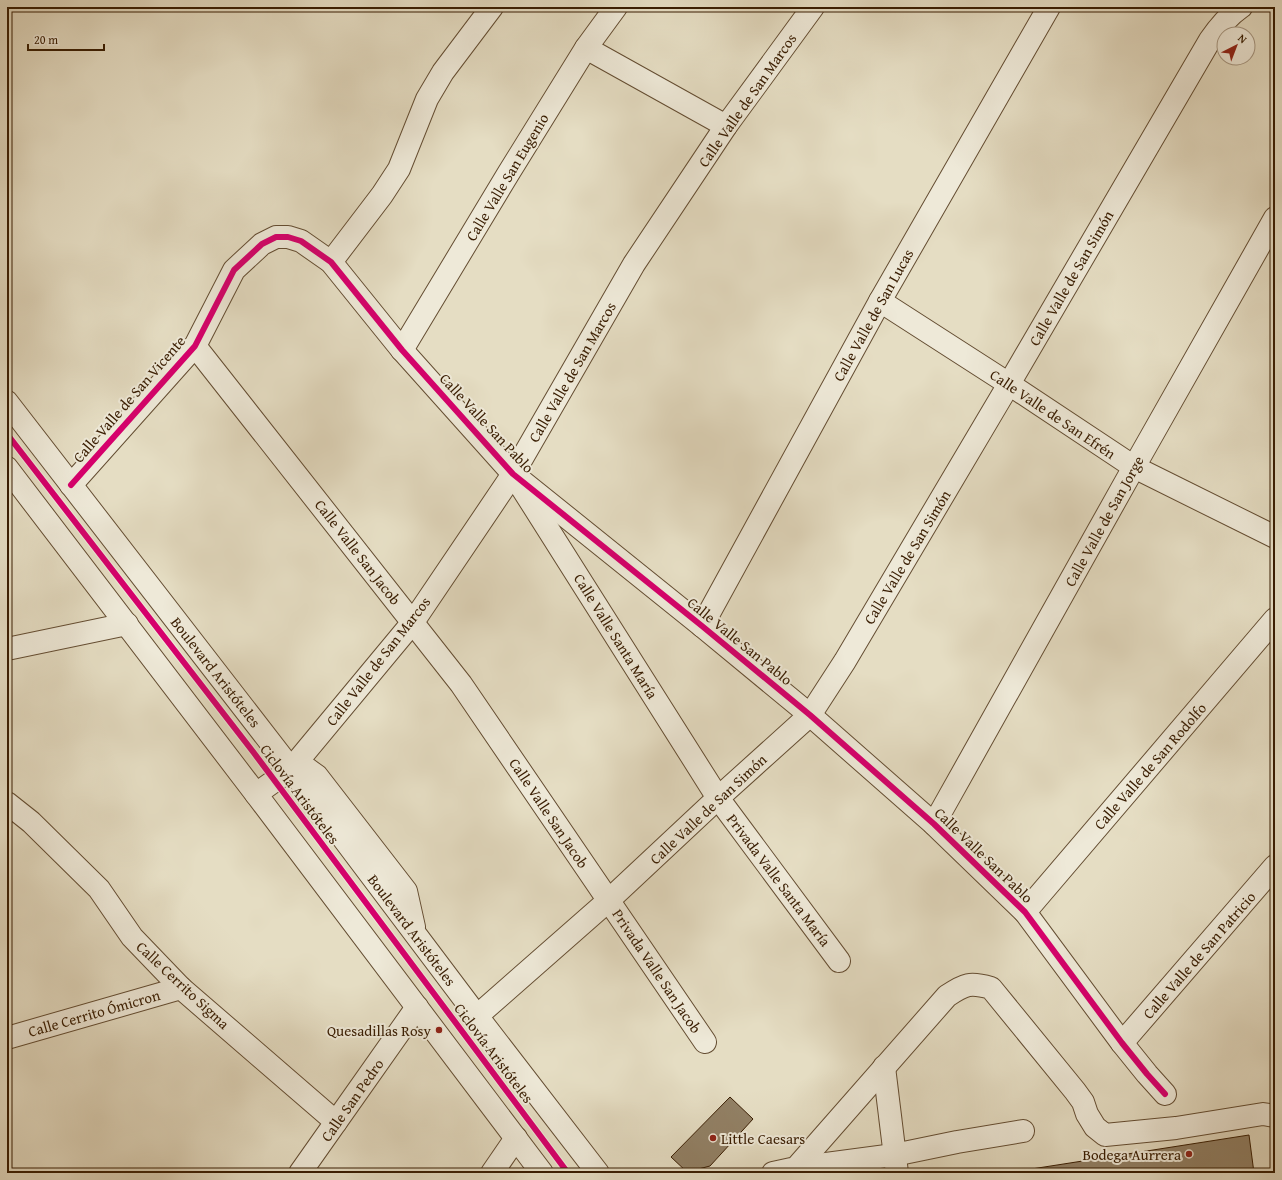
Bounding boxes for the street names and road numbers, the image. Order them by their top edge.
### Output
street label: Calle Valle de San Marcos [693,29,801,171]
street label: Calle Valle San Eugenio [461,109,554,245]
street label: Calle Valle de San Simón [1024,206,1119,350]
street label: Calle Valle de San Lucas [828,245,918,385]
street label: Calle Valle de San Marcos [523,298,621,446]
street label: Calle Valle de San Vicente [68,331,190,467]
street label: Calle Valle de San Efrén [986,364,1120,464]
street label: Calle Valle San Pablo [435,368,539,478]
street label: Calle Valle de San Jorge [1059,452,1149,590]
street label: Calle Valle de San Simón [859,485,956,628]
street label: Calle Valle San Jacob [310,495,406,609]
street label: Calle Valle Santa María [569,569,663,703]
street label: Calle Valle de San Marcos [321,592,435,730]
street label: Calle Valle San Pablo [683,592,797,690]
street label: Boulevard Aristóteles [166,612,266,732]
street label: Calle Valle de San Rodolfo [1089,698,1211,834]
street label: Ciclovía Aristóteles [255,740,345,848]
street label: Calle Valle de San Simón [645,749,772,869]
street label: Calle Valle San Jacob [504,754,594,872]
street label: Calle Valle San Pablo [930,802,1038,908]
street label: Privada Valle Santa María [722,809,836,951]
street label: Boulevard Aristóteles [363,870,461,990]
street label: Calle Valle de San Patricio [1138,886,1260,1023]
street label: Privada Valle San Jacob [607,905,707,1038]
street label: Calle Cerrito Sigma [132,936,234,1034]
street label: Calle Cerrito Ómicron [26,984,163,1042]
street label: Ciclovía Aristóteles [449,999,539,1107]
street label: Calle San Pedro [316,1054,389,1146]

